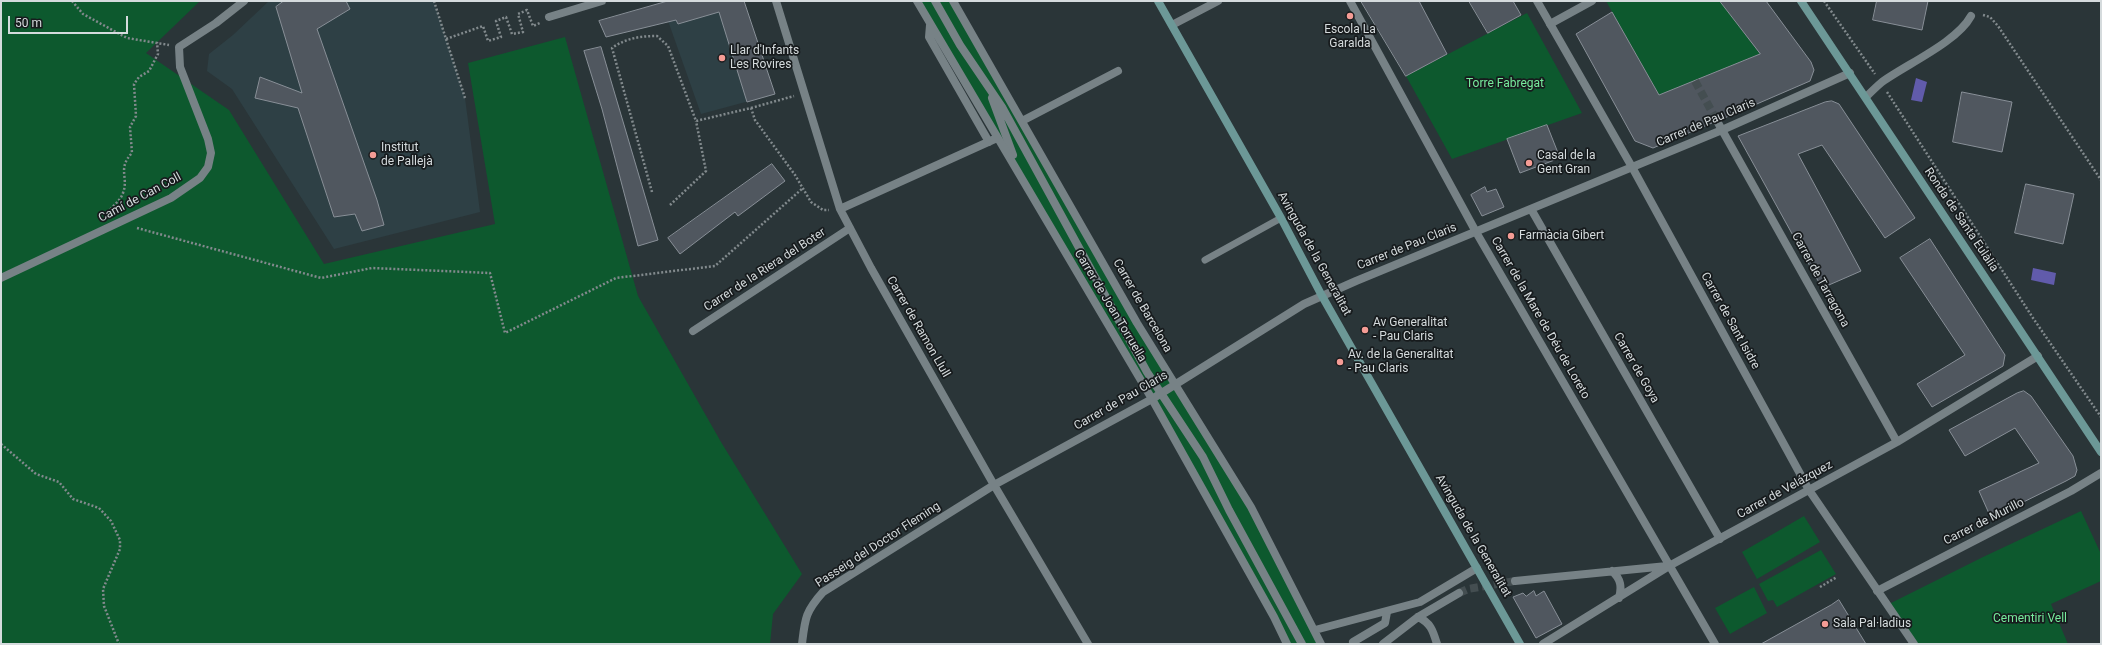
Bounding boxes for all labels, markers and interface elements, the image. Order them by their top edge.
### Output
scale bar [10,8,130,34]
marker: Escola La Garalda [1345,11,1355,21]
text: 50 m [15,16,42,30]
place label: Escola La Garalda [1324,23,1376,51]
place label: Llar d'Infants Les Rovires [730,44,799,72]
marker: Llar d'Infants Les Rovires [717,53,727,63]
park label: Torre Fabregat [1466,77,1544,91]
street label: Carrer de Pau Claris [1654,96,1758,150]
place label: Institut de Pallejà [381,141,433,169]
place label: Casal de la Gent Gran [1537,149,1596,177]
marker: Institut de Pallejà [368,150,378,160]
marker: Casal de la Gent Gran [1524,158,1534,168]
street label: Ronda de Santa Eulàlia [1921,165,2001,275]
street label: Camí de Can Coll [96,170,184,226]
street label: Avinguda de la Generalitat [1274,190,1354,318]
street label: Carrer de Pau Claris [1355,220,1459,274]
street label: Carrer de la Riera del Boter [702,225,828,315]
place label: Farmàcia Gibert [1519,229,1604,243]
street label: Carrer de Tarragona [1788,230,1852,330]
marker: Farmàcia Gibert [1506,231,1516,241]
street label: Carrer de la Mare de Déu de Loreto [1488,234,1592,402]
street label: Carrer de Joan Torruella [1071,247,1149,365]
street label: Carrer de Barcelona [1109,257,1175,355]
street label: Carrer de Sant Isidre [1697,270,1763,372]
street label: Carrer de Ramon Llull [883,274,953,380]
place label: Av Generalitat - Pau Claris [1373,316,1447,344]
marker: Av Generalitat - Pau Claris [1360,325,1370,335]
street label: Carrer de Goya [1610,330,1662,406]
place label: Av. de la Generalitat - Pau Claris [1348,348,1453,376]
marker: Av. de la Generalitat - Pau Claris [1335,357,1345,367]
street label: Carrer de Pau Claris [1072,368,1170,434]
street label: Carrer de Velázquez [1735,458,1835,522]
street label: Avinguda de la Generalitat [1432,472,1514,600]
street label: Carrer de Murillo [1941,495,2027,549]
street label: Passeig del Doctor Fleming [813,499,943,591]
park label: Cementiri Vell [1993,612,2067,626]
place label: Sala Pal·ladius [1833,617,1911,631]
marker: Sala Pal·ladius [1820,619,1830,629]

